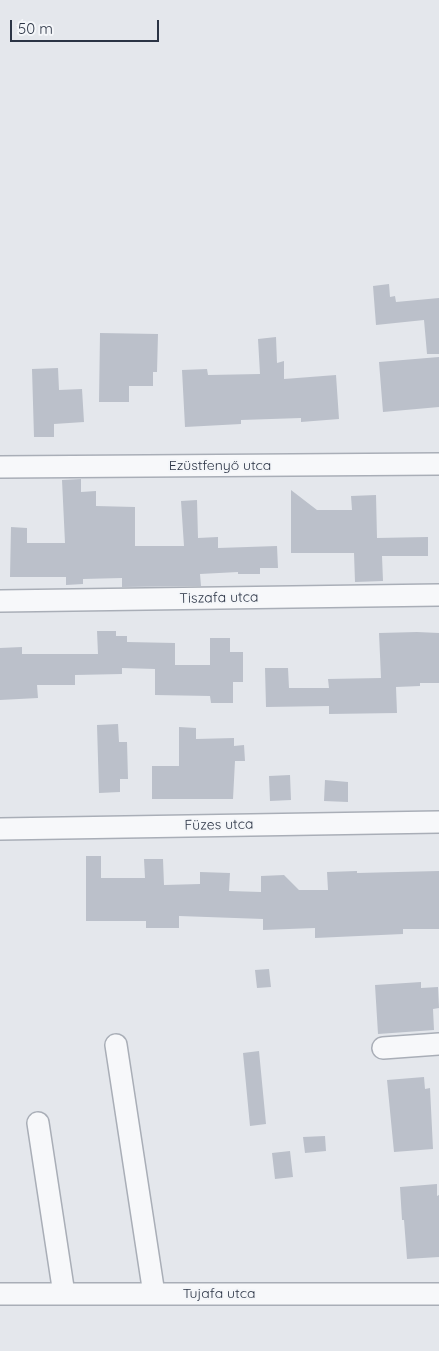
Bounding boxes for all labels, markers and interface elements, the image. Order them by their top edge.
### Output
scale bar [12,10,161,42]
text: 50 m [18,19,53,38]
street label: Ezüstfenyő utca [169,458,271,474]
street label: Tiszafa utca [179,589,259,607]
street label: Füzes utca [184,816,254,834]
street label: Tujafa utca [183,1286,255,1302]

